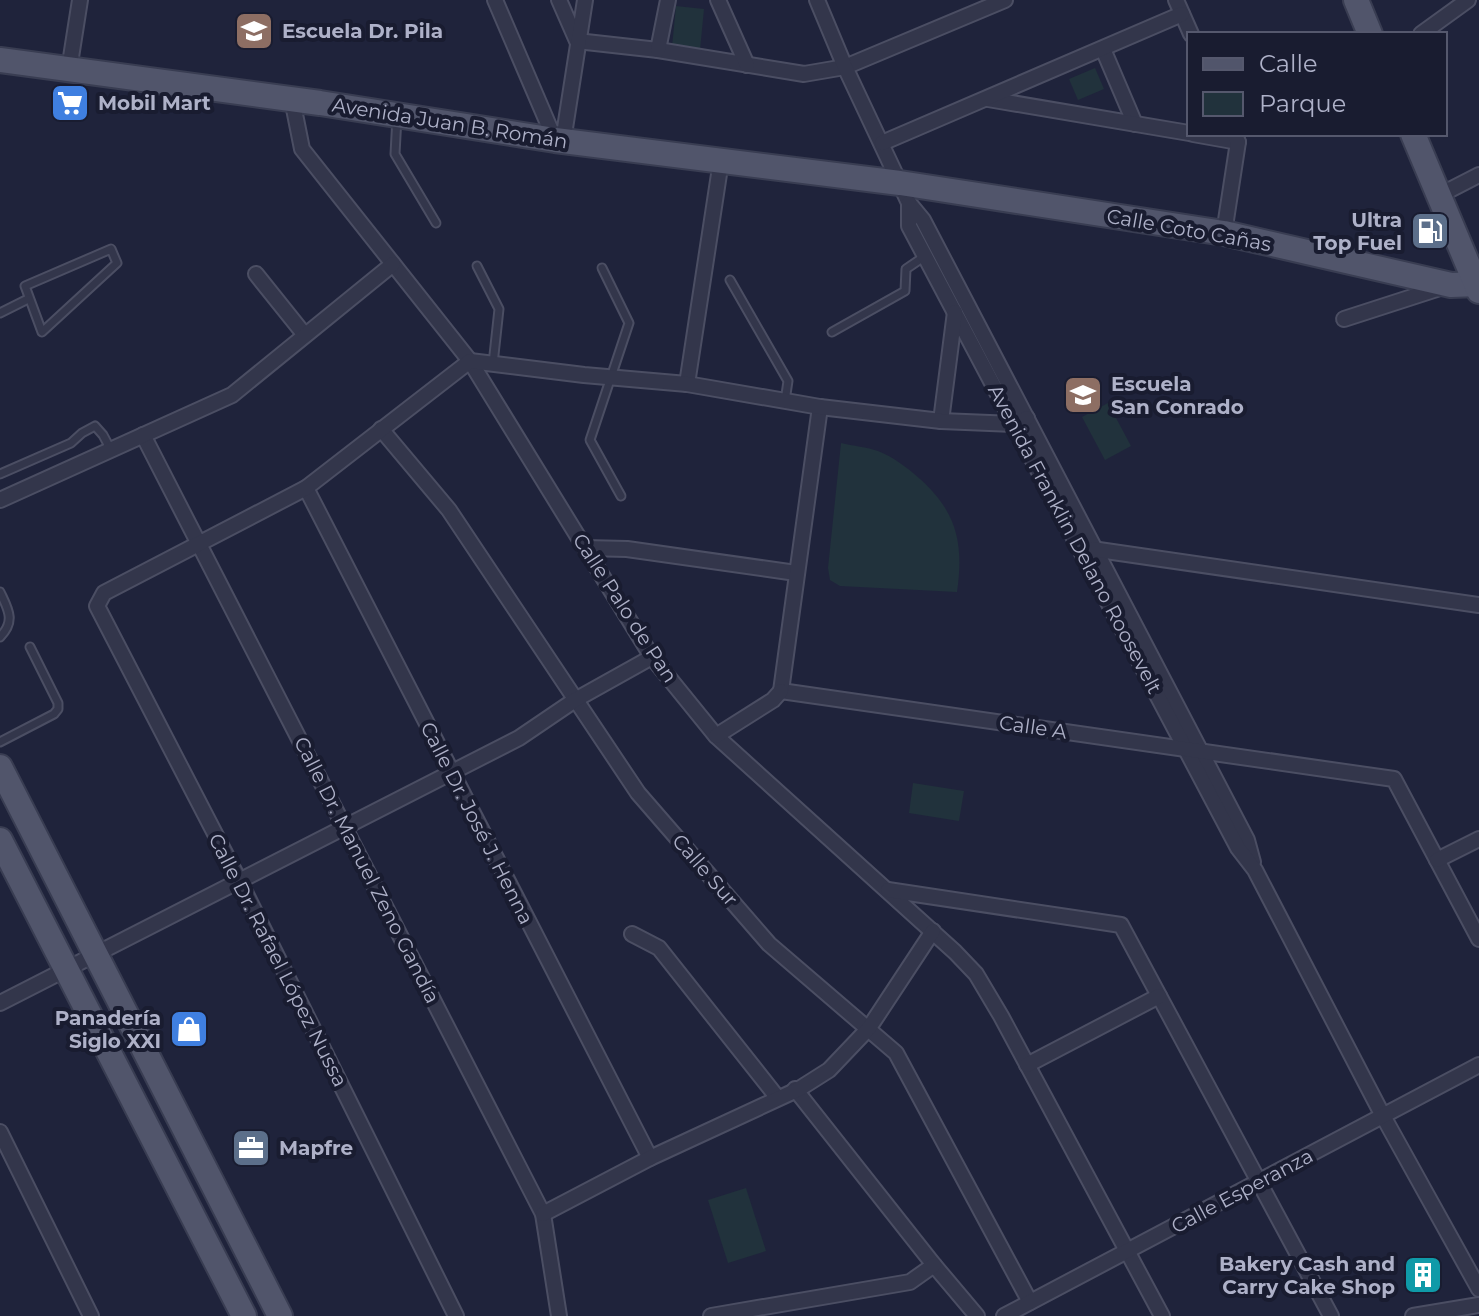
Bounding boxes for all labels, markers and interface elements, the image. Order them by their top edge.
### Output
school or university icon: Escuela Dr. Pila [233,10,275,52]
place label: Escuela Dr. Pila [282,19,443,43]
legend [1187,32,1447,136]
text: Calle [1259,49,1317,78]
supermarket icon: Mobil Mart [49,82,91,124]
text: Parque [1259,89,1346,118]
place label: Mobil Mart [98,91,211,115]
street label: Avenida Juan B. Román [331,93,569,153]
street label: Calle Coto Cañas [1105,204,1273,256]
place label: Ultra Top Fuel [1313,208,1402,255]
fuel station icon: Ultra Top Fuel [1409,210,1451,252]
place label: Escuela San Conrado [1111,372,1244,419]
school or university icon: Escuela San Conrado [1062,374,1104,416]
street label: Avenida Franklin Delano Roosevelt [983,380,1167,698]
street label: Calle Palo de Pan [568,529,682,687]
street label: Calle A [998,710,1069,744]
street label: Calle Dr. José J. Henna [415,718,539,928]
street label: Calle Dr. Manuel Zeno Gandía [289,733,445,1007]
street label: Calle Dr. Rafael López Nussa [203,829,353,1091]
street label: Calle Sur [667,829,743,911]
place label: Panadería Siglo XXI [55,1006,161,1053]
shop icon: Panadería Siglo XXI [168,1008,210,1050]
office icon: Mapfre [230,1127,272,1169]
place label: Mapfre [279,1136,353,1160]
street label: Calle Esperanza [1167,1144,1317,1238]
place label: Bakery Cash and Carry Cake Shop [1219,1252,1395,1299]
building icon: Bakery Cash and Carry Cake Shop [1402,1254,1444,1296]

